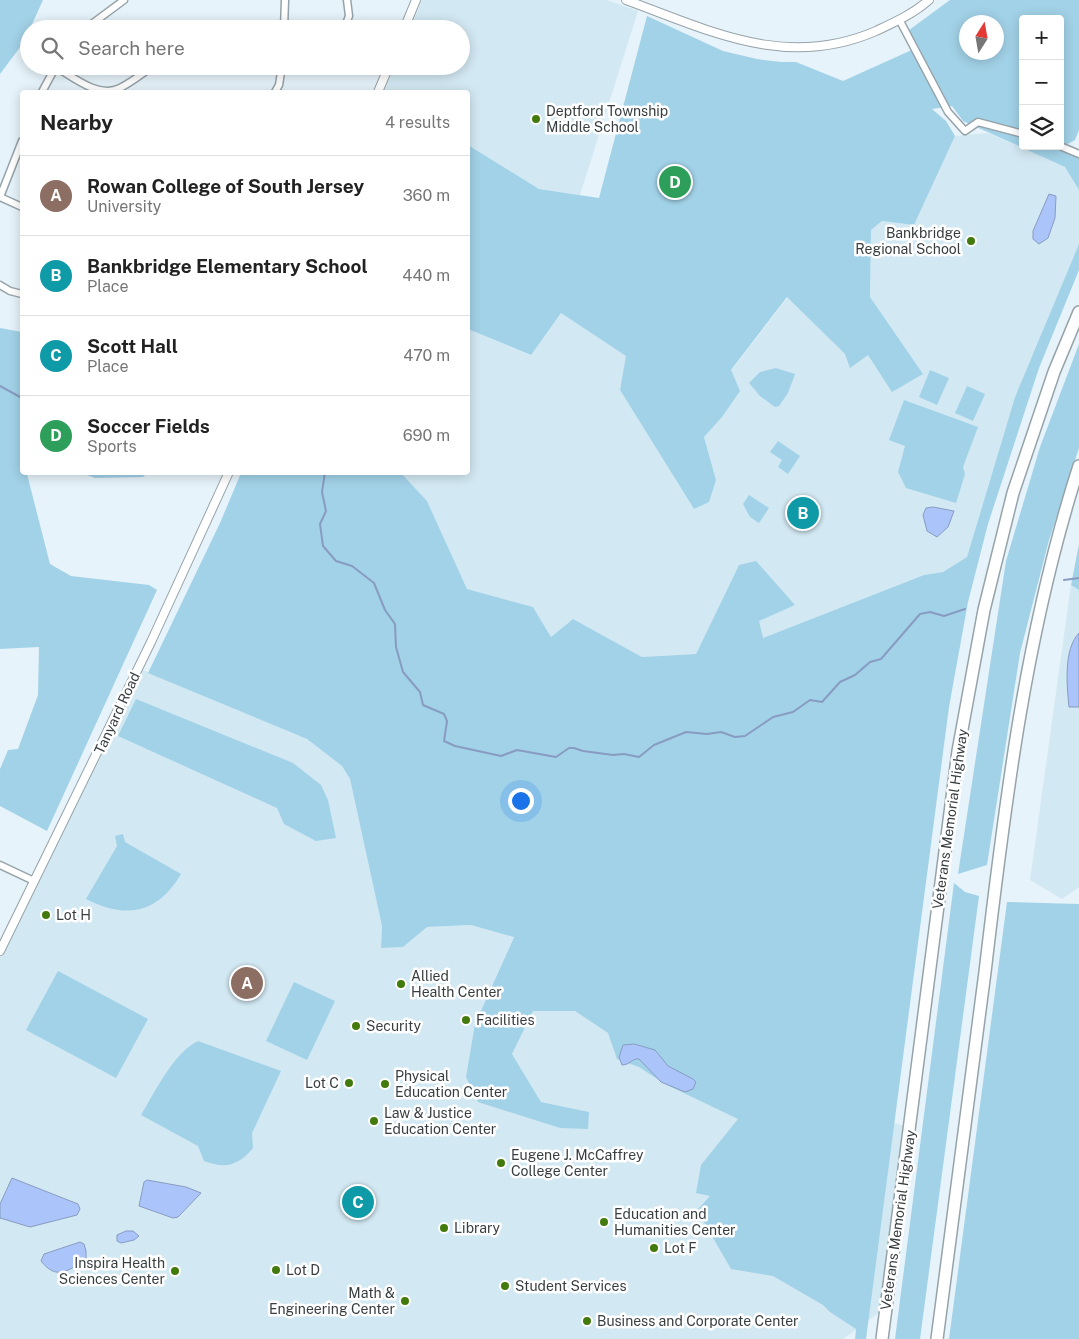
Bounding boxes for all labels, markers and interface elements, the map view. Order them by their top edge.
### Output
north arrow [959,15,1004,60]
map controls [1019,15,1064,150]
button: + [1019,15,1064,60]
search box [20,20,470,75]
icon: search [38,34,66,62]
text: Search here [78,37,185,59]
button: − [1019,60,1064,105]
place label: Deptford Township Middle School [546,103,668,135]
button: layers [1019,105,1064,150]
text: Nearby [40,110,113,135]
text: 4 results [385,113,450,132]
marker: Deptford Township Middle School [530,113,542,125]
pin: D [659,163,691,201]
text: Rowan College of South Jersey [87,175,364,197]
text: A [50,186,62,205]
text: 360 m [403,186,450,205]
text: University [87,197,161,216]
place label: Bankbridge Regional School [855,225,961,257]
marker: Bankbridge Regional School [965,235,977,247]
text: Bankbridge Elementary School [87,255,368,277]
text: B [51,266,61,285]
text: 440 m [402,266,450,285]
text: Place [87,277,129,296]
text: Scott Hall [87,335,178,357]
text: C [50,346,62,365]
text: 470 m [403,346,450,365]
text: Place [87,357,129,376]
text: Soccer Fields [87,415,210,437]
text: D [50,426,62,445]
text: 690 m [403,426,450,445]
text: Sports [87,437,137,456]
pin: B [787,494,819,532]
street label: Tanyard Road [91,670,143,756]
street label: Veterans Memorial Highway [929,727,971,910]
your location [508,788,534,814]
place label: Lot H [56,907,91,923]
marker: Lot H [40,909,52,921]
pin: A [231,964,263,1002]
place label: Allied Health Center [411,968,502,1000]
marker: Allied Health Center [395,978,407,990]
place label: Facilities [476,1012,535,1028]
marker: Facilities [460,1014,472,1026]
place label: Security [366,1018,421,1034]
marker: Security [350,1020,362,1032]
place label: Physical Education Center [395,1068,507,1100]
place label: Lot C [305,1075,339,1091]
marker: Lot C [343,1077,355,1089]
marker: Physical Education Center [379,1078,391,1090]
place label: Law & Justice Education Center [384,1105,496,1137]
marker: Law & Justice Education Center [368,1115,380,1127]
street label: Veterans Memorial Highway [877,1128,919,1311]
place label: Eugene J. McCaffrey College Center [511,1147,644,1179]
marker: Eugene J. McCaffrey College Center [495,1157,507,1169]
pin: C [342,1183,374,1221]
place label: Education and Humanities Center [614,1206,736,1238]
marker: Education and Humanities Center [598,1216,610,1228]
place label: Library [454,1220,501,1236]
marker: Library [438,1222,450,1234]
place label: Lot F [664,1240,697,1256]
marker: Lot F [648,1242,660,1254]
place label: Inspira Health Sciences Center [59,1255,165,1287]
place label: Lot D [286,1262,320,1278]
marker: Lot D [270,1264,282,1276]
marker: Inspira Health Sciences Center [169,1265,181,1277]
place label: Student Services [515,1278,627,1294]
marker: Student Services [499,1280,511,1292]
place label: Math & Engineering Center [269,1285,395,1317]
marker: Math & Engineering Center [399,1295,411,1307]
place label: Business and Corporate Center [597,1313,799,1329]
marker: Business and Corporate Center [581,1315,593,1327]

